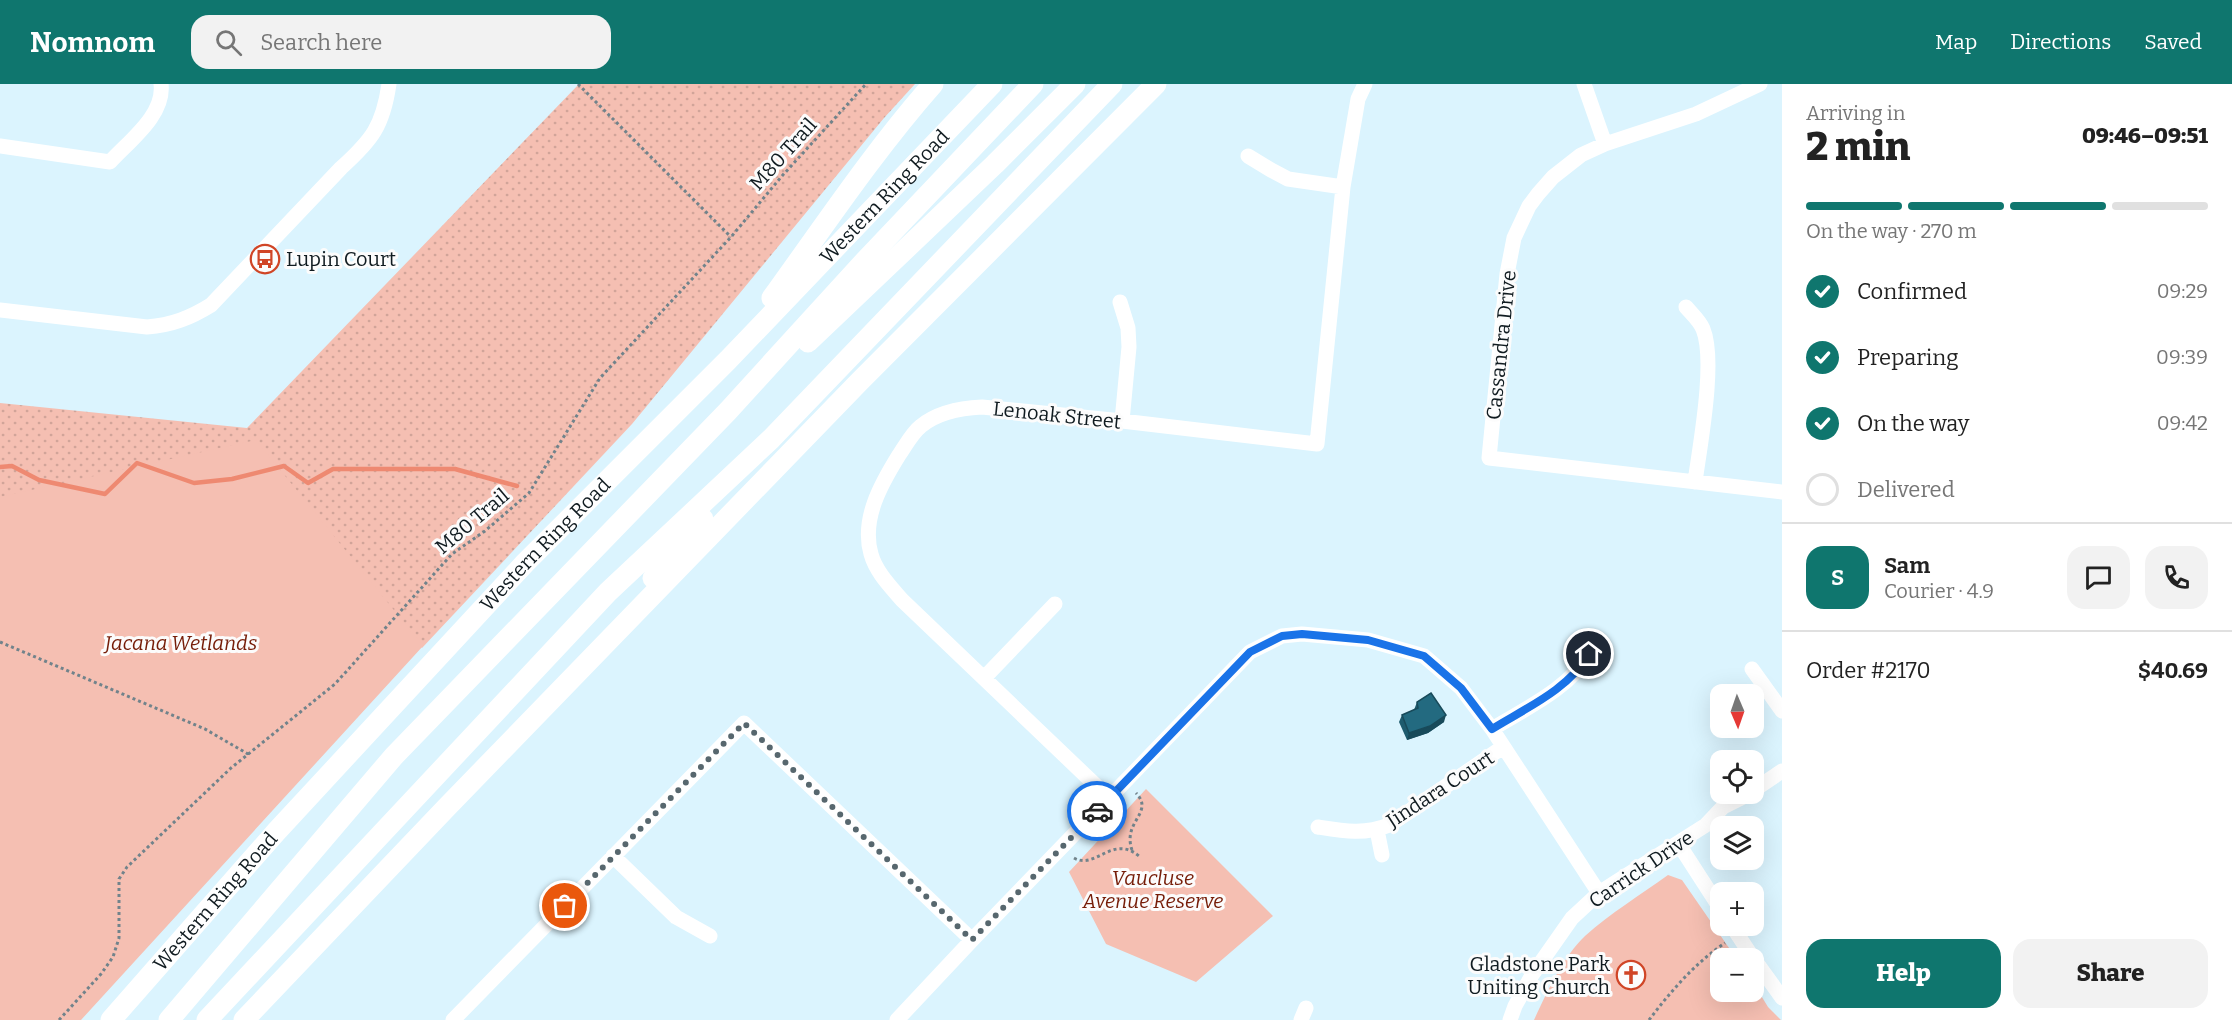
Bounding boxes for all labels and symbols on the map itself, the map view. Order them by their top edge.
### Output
street label: M80 Trail [744,113,822,195]
street label: Western Ring Road [815,124,954,269]
bus stop icon: Lupin Court [249,243,281,275]
place label: Lupin Court [286,247,396,271]
street label: Cassandra Drive [1481,269,1521,421]
street label: Lenoak Street [992,396,1122,434]
street label: Western Ring Road [475,473,615,616]
street label: M80 Trail [430,483,514,559]
pin [1563,628,1614,679]
park label: Jacana Wetlands [103,631,257,655]
north arrow [1710,684,1764,738]
street label: Jindara Court [1381,745,1498,833]
courier [1067,781,1127,841]
street label: Carrick Drive [1584,825,1698,913]
street label: Western Ring Road [148,827,283,975]
park label: Vaucluse Avenue Reserve [1082,866,1223,913]
pin [539,880,590,931]
place label: Gladstone Park Uniting Church [1467,952,1611,999]
church icon: Gladstone Park Uniting Church [1615,959,1647,991]

